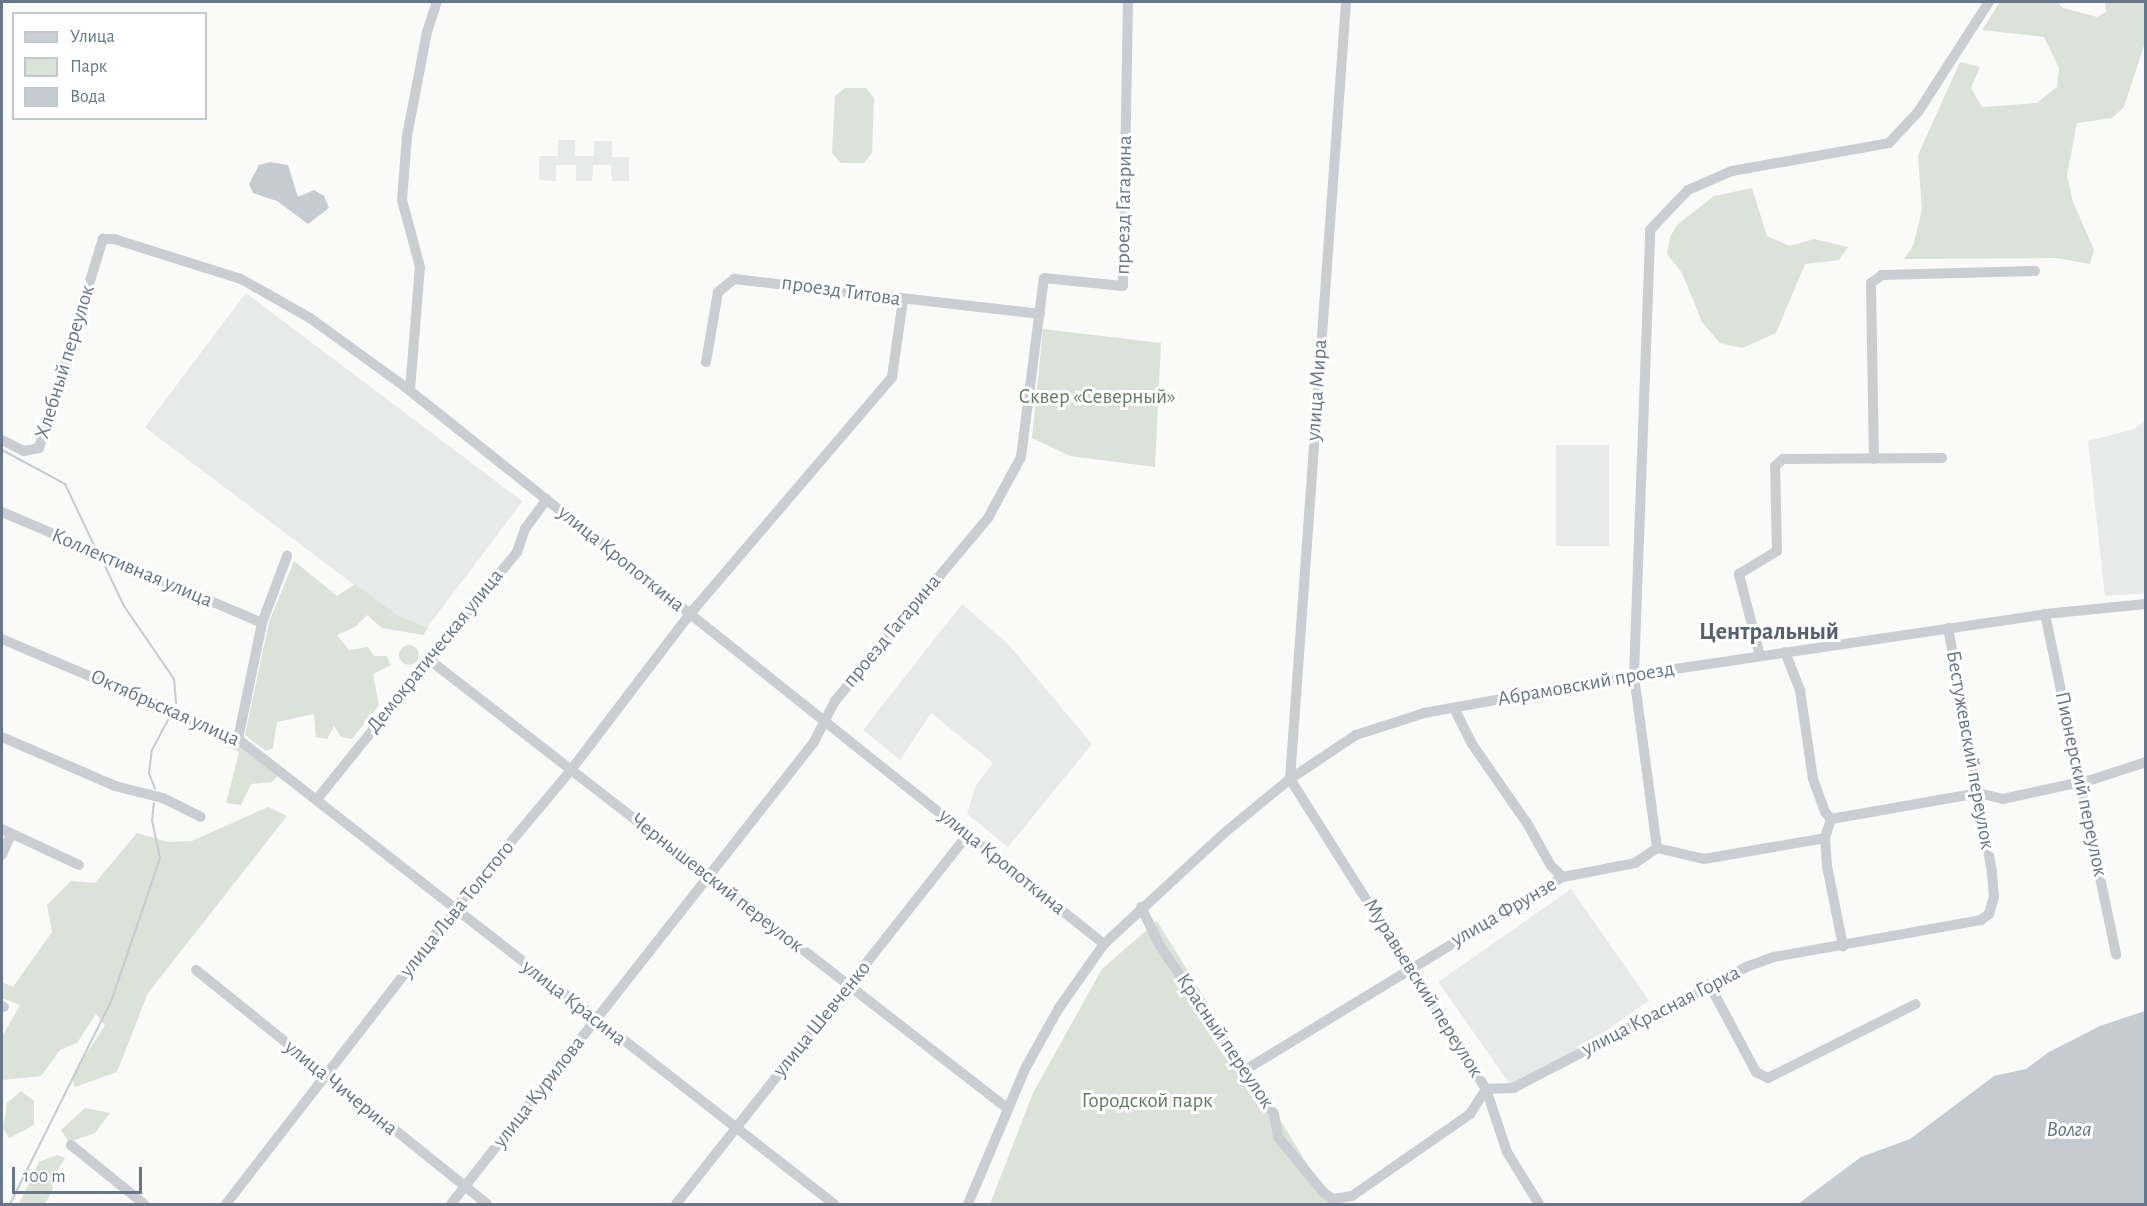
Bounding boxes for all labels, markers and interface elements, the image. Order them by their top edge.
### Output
legend [12,12,207,120]
text: Улица [70,28,115,46]
text: Парк [70,58,107,76]
text: Вода [70,88,106,106]
street label: проезд Гагарина [1110,135,1138,275]
street label: проезд Титова [780,270,902,312]
street label: Хлебный переулок [30,282,100,442]
street label: улица Мира [1301,338,1333,442]
park label: Сквер «Северный» [1019,384,1175,410]
street label: улица Кропоткина [552,500,690,618]
street label: Коллективная улица [48,523,216,613]
street label: Демократическая улица [361,564,509,738]
street label: проезд Гагарина [837,569,947,693]
district label: Центральный [1699,619,1839,647]
street label: Бестужевский переулок [1940,649,2000,851]
street label: Абрамовский проезд [1496,656,1676,712]
street label: Октябрьская улица [86,664,244,752]
street label: Пионерский переулок [2049,689,2113,879]
street label: улица Кропоткина [933,803,1071,921]
street label: Чернышевский переулок [626,808,808,958]
street label: улица Льва Толстого [394,836,520,982]
street label: улица Фрунзе [1447,872,1561,952]
street label: Муравьевский переулок [1358,894,1488,1082]
street label: улица Красина [517,954,631,1052]
street label: улица Шевченко [768,956,876,1082]
street label: улица Красная Горка [1578,960,1744,1062]
street label: Красный переулок [1170,969,1280,1113]
street label: улица Курилова [488,1031,590,1153]
street label: улица Чичерина [279,1035,403,1141]
park label: Городской парк [1081,1088,1213,1114]
water label: Волга [2046,1117,2092,1143]
scale bar [15,1155,146,1193]
text: 100 m [23,1168,66,1186]

